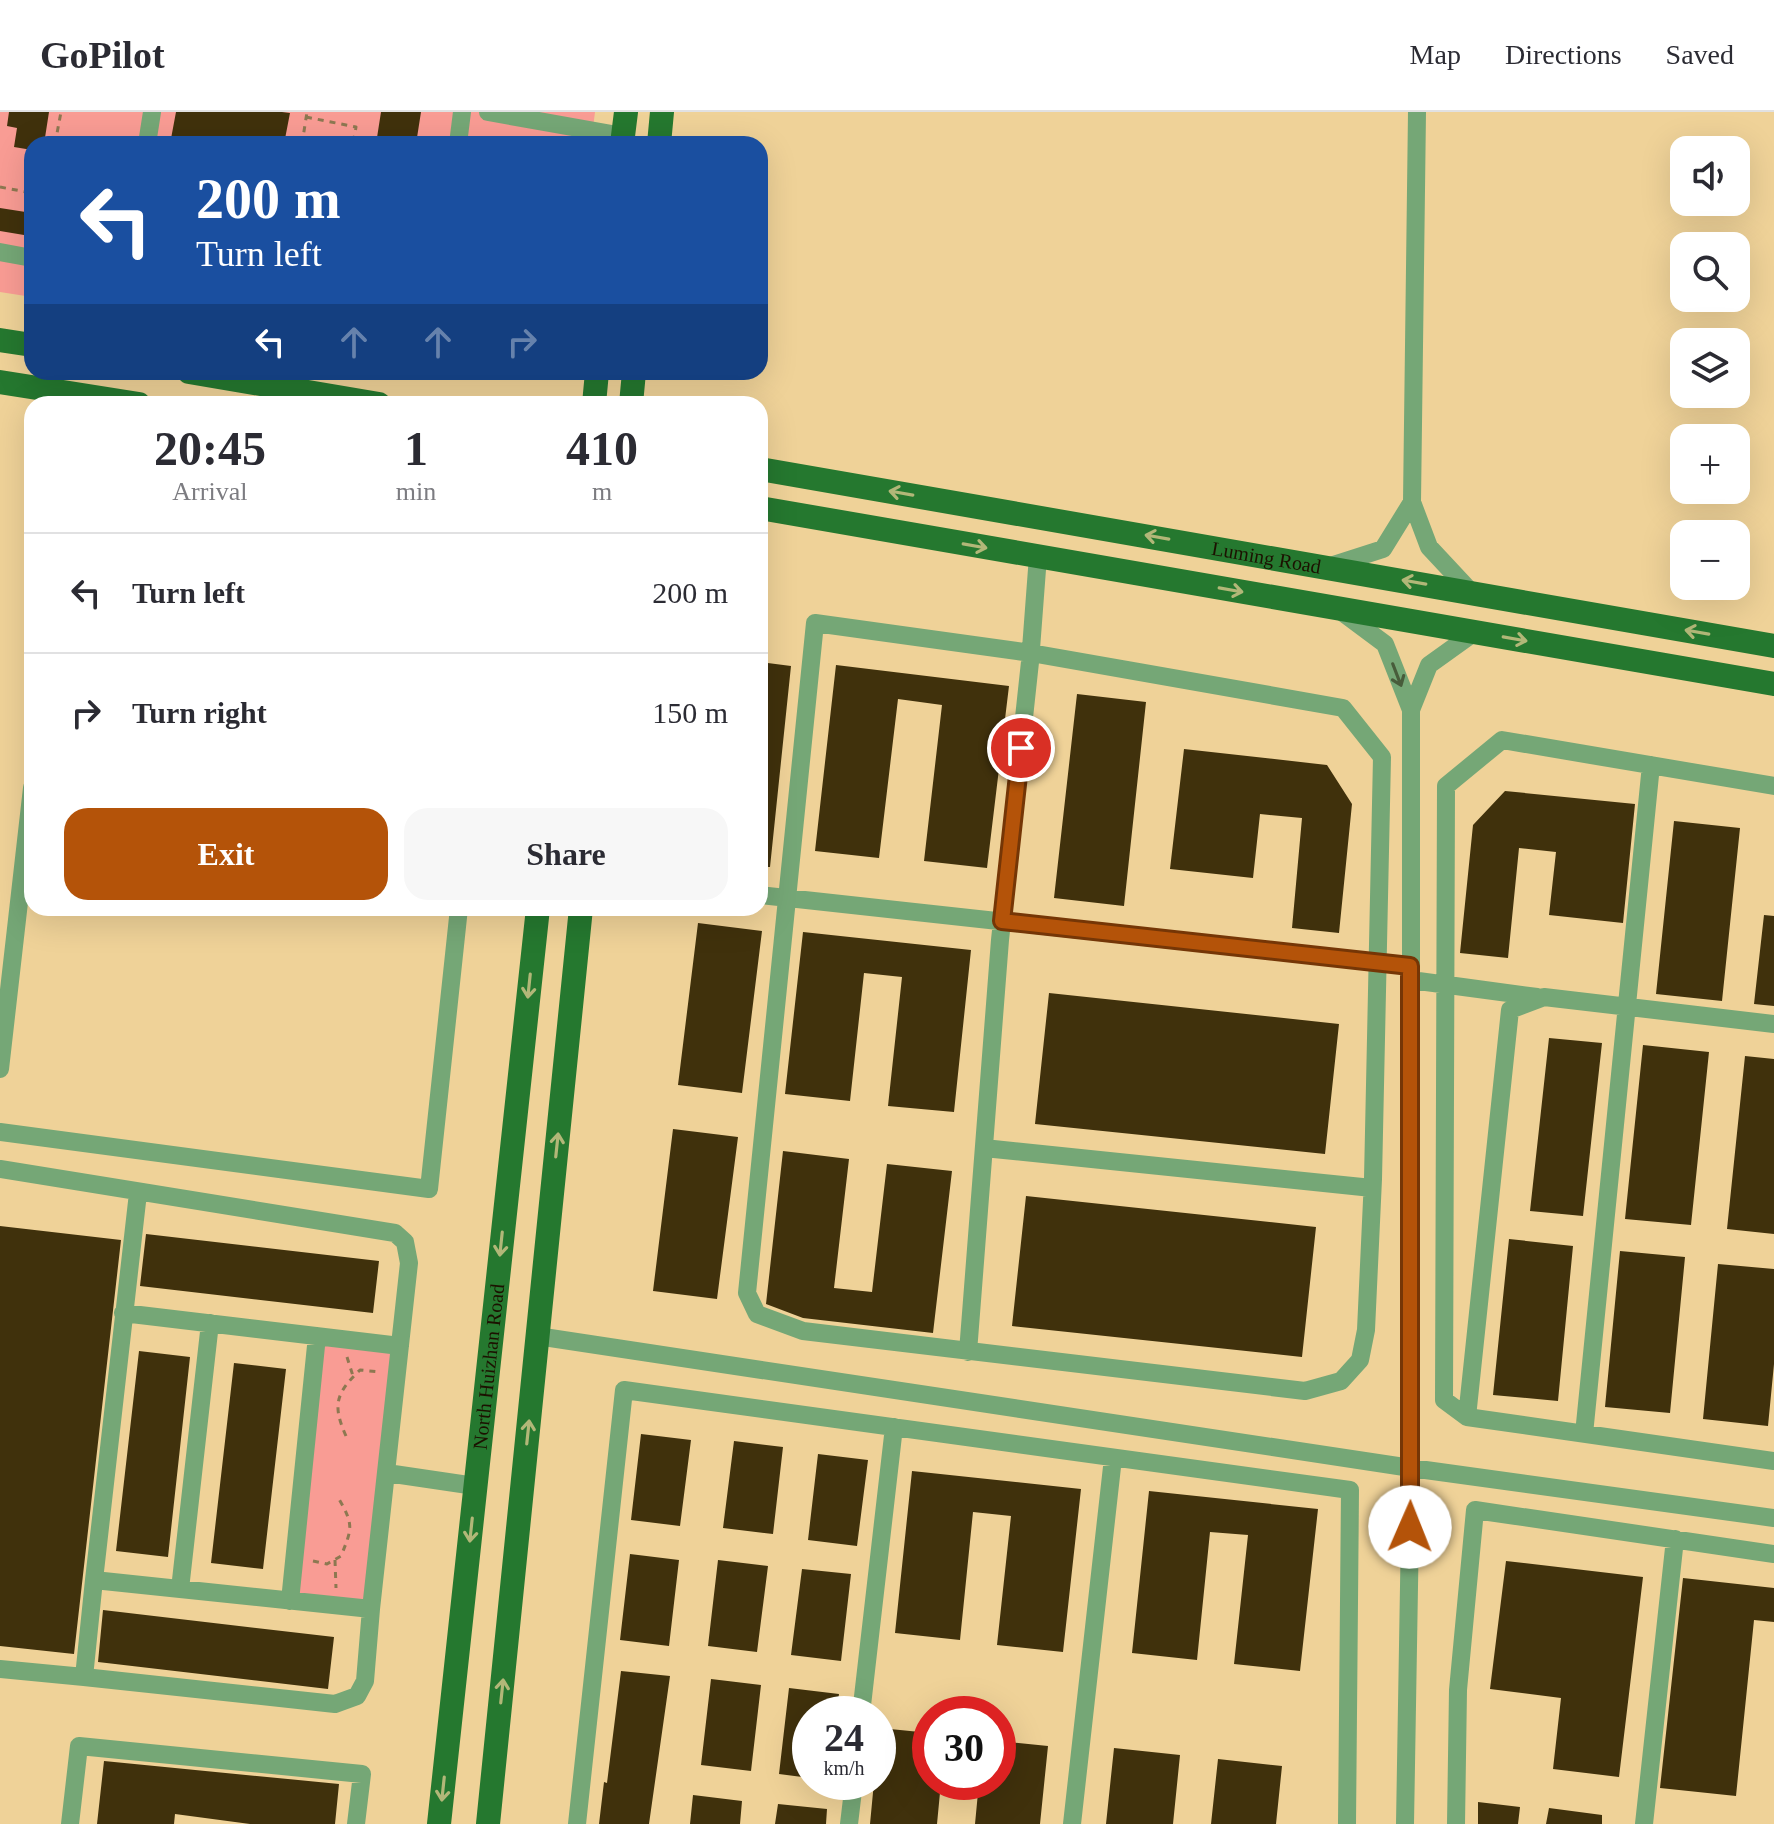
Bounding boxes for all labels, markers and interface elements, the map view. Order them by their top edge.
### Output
text: GoPilot [40,34,165,76]
text: Map [1410,39,1461,70]
text: Directions [1505,39,1622,70]
text: Saved [1666,39,1734,70]
map controls [1670,136,1750,600]
button: sound [1670,136,1750,216]
icon: left [64,168,168,272]
text: 200 m [196,168,341,230]
button: search [1670,232,1750,312]
text: Turn left [196,234,322,274]
icon: left [248,320,292,364]
icon: ahead [332,320,376,364]
icon: ahead [416,320,460,364]
icon: right [500,320,544,364]
button: layers [1670,328,1750,408]
text: 20:45 [154,422,266,475]
text: 1 [404,422,428,475]
text: 410 [566,422,638,475]
button: + [1670,424,1750,504]
text: Arrival [172,477,247,506]
text: min [396,477,436,506]
text: m [592,477,612,506]
one-way arrow [889,484,915,499]
button: − [1670,520,1750,600]
one-way arrow [1145,529,1171,544]
street label: Luming Road [1210,537,1323,578]
one-way arrow [962,539,987,554]
icon: left [64,571,108,615]
one-way arrow [1401,574,1427,589]
text: Turn left [132,576,245,609]
text: 200 m [652,576,728,609]
one-way arrow [1218,583,1243,598]
one-way arrow [1685,624,1710,639]
one-way arrow [1502,632,1527,647]
one-way arrow [1391,662,1405,687]
icon: right [64,691,108,735]
text: Turn right [132,696,267,729]
text: 150 m [652,696,728,729]
pin [987,714,1055,782]
icon: arrive [999,726,1043,770]
button: Exit [64,808,388,900]
button: Share [404,808,728,900]
one-way arrow [522,972,537,998]
one-way arrow [549,1133,564,1159]
one-way arrow [494,1230,509,1257]
street label: North Huizhan Road [469,1283,508,1451]
one-way arrow [520,1419,535,1446]
position arrow [1368,1485,1452,1569]
one-way arrow [463,1516,478,1543]
one-way arrow [494,1678,509,1705]
speed limit sign: 30 [912,1696,1016,1800]
text: 24 [824,1715,864,1760]
text: km/h [823,1757,865,1779]
one-way arrow [435,1775,450,1802]

